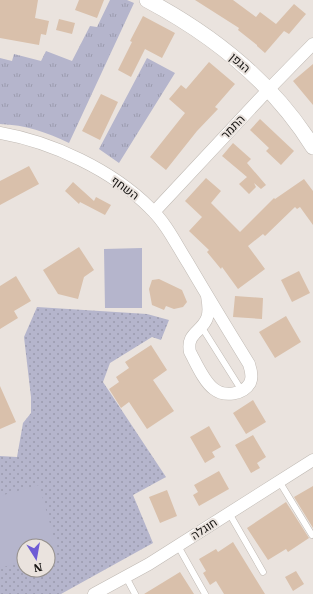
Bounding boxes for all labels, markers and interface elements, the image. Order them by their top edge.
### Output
street label: הגפן [227,50,254,76]
street label: התמר [218,111,248,142]
street label: השחף [108,172,142,203]
street label: חוגלה [188,514,220,543]
north arrow [16,538,56,578]
text: N [32,560,44,576]

